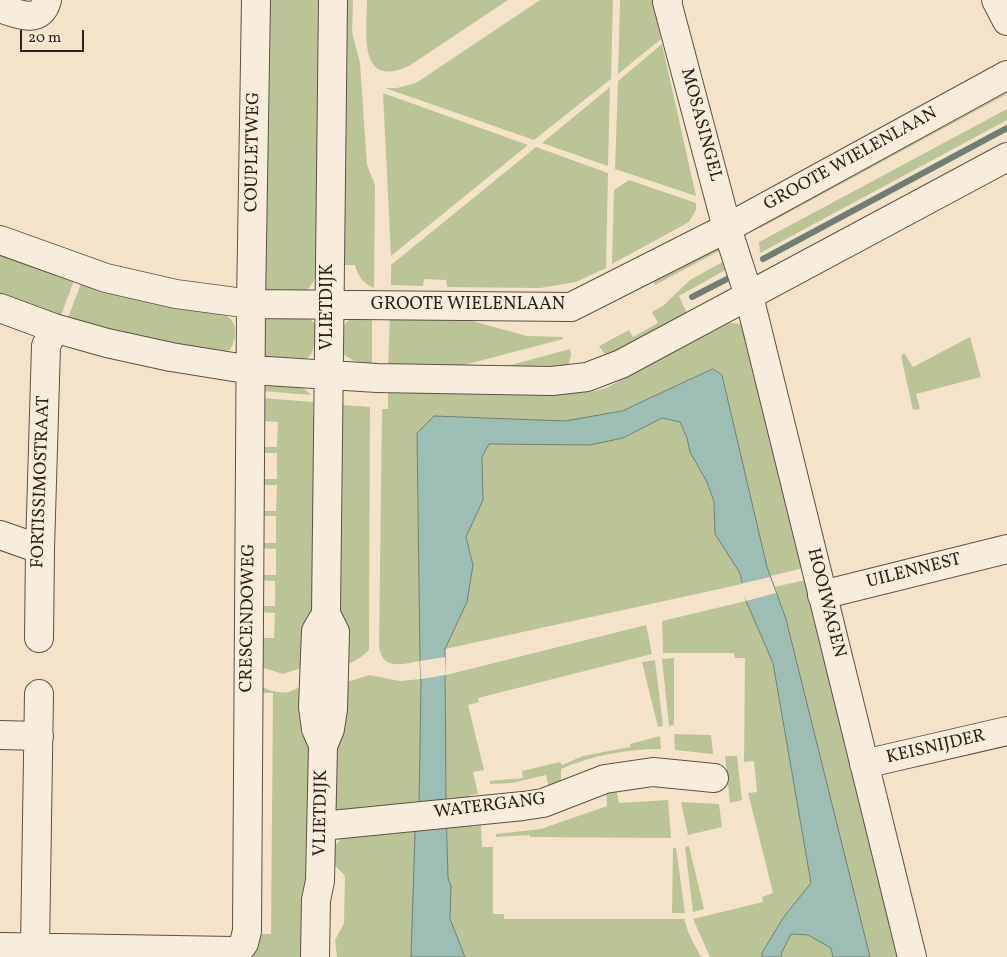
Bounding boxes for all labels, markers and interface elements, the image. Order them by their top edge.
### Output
scale bar [22,20,86,52]
text: 20 m [28,28,61,49]
street label: MOSASINGEL [675,66,725,184]
street label: COUPLETWEG [242,92,266,212]
street label: GROOTE WIELENLAAN [761,103,941,217]
street label: VLIETDIJK [318,264,340,350]
street label: GROOTE WIELENLAAN [371,295,565,317]
street label: FORTISSIMOSTRAAT [28,395,56,569]
street label: CRESCENDOWEG [237,543,261,693]
street label: HOOIWAGEN [801,546,849,660]
street label: UILENNEST [864,550,964,594]
street label: KEISNIJDER [884,726,988,770]
street label: VLIETDIJK [310,769,334,857]
street label: WATERGANG [433,789,547,825]

